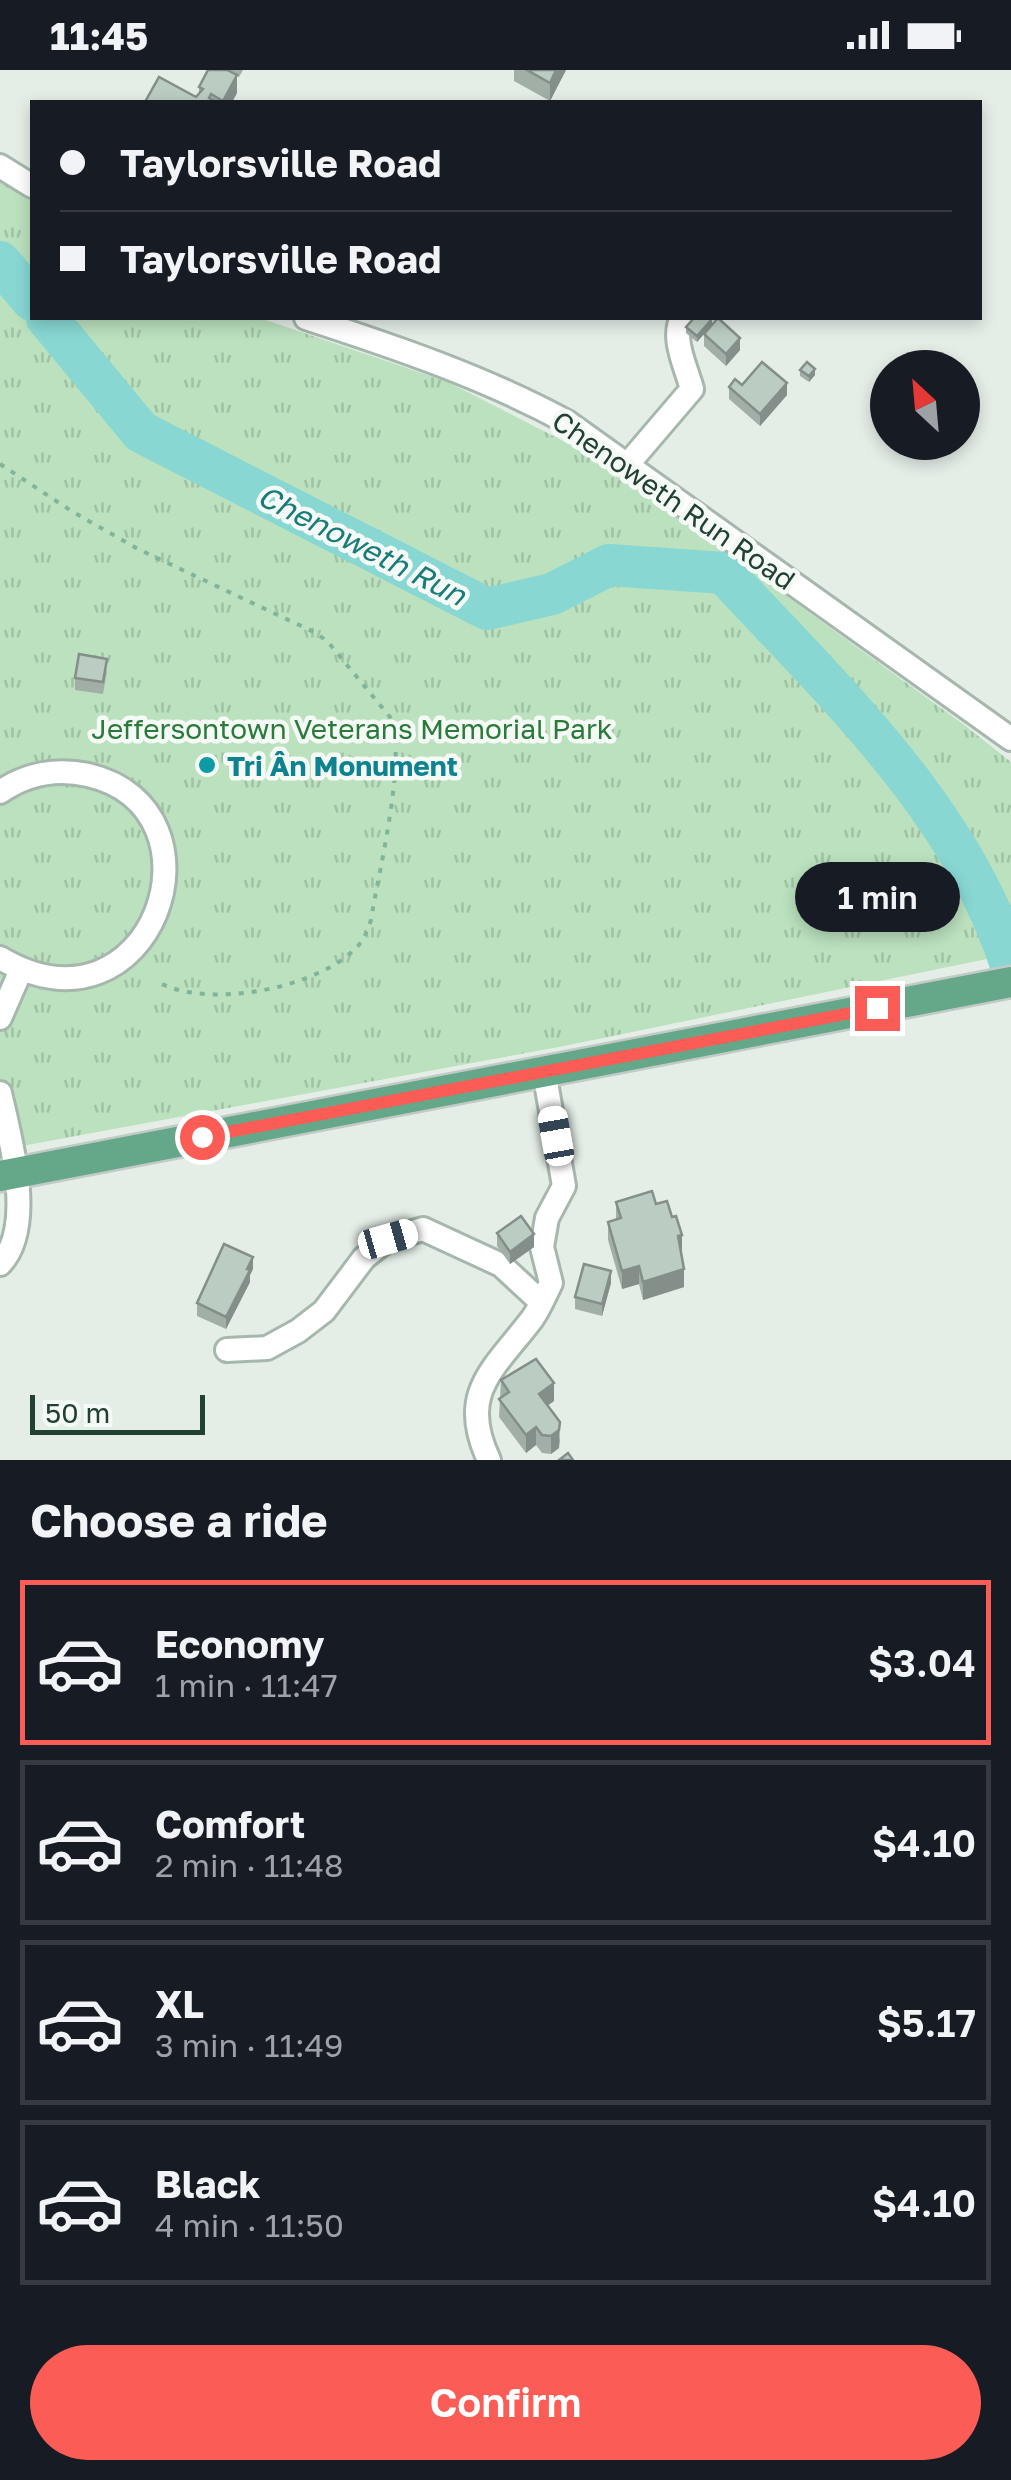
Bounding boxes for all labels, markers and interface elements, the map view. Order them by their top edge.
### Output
text: 11:45 [50,13,148,58]
text: Taylorsville Road [120,140,441,185]
text: Taylorsville Road [120,236,441,281]
north arrow [870,350,980,460]
map controls [870,350,980,460]
street label: Chenoweth Run Road [546,404,802,596]
water label: Chenoweth Run [252,477,473,614]
park label: Jeffersontown Veterans Memorial Park [91,712,613,745]
place label: Tri Ân Monument [227,749,458,782]
marker: Tri Ân Monument [196,754,218,776]
callout: 1 min [794,863,960,933]
text: 1 min [837,878,918,916]
route end [855,986,900,1031]
car [536,1104,576,1168]
route start [180,1115,225,1160]
car [355,1216,421,1262]
scale bar [30,1390,205,1434]
text: 50 m [45,1396,110,1429]
text: Choose a ride [30,1493,328,1547]
icon: car [35,1618,125,1708]
text: Economy [155,1621,324,1666]
text: $3.04 [868,1640,976,1685]
text: 1 min · 11:47 [155,1666,338,1704]
icon: car [35,1798,125,1888]
text: Comfort [155,1801,305,1846]
text: $4.10 [872,1820,976,1865]
text: 2 min · 11:48 [155,1846,343,1884]
icon: car [35,1978,125,2068]
text: XL [155,1981,204,2026]
text: $5.17 [877,2000,976,2045]
text: 3 min · 11:49 [155,2026,343,2064]
icon: car [35,2158,125,2248]
text: Black [155,2161,260,2206]
text: $4.10 [872,2180,976,2225]
text: 4 min · 11:50 [155,2206,344,2244]
button: Confirm [30,2345,981,2460]

